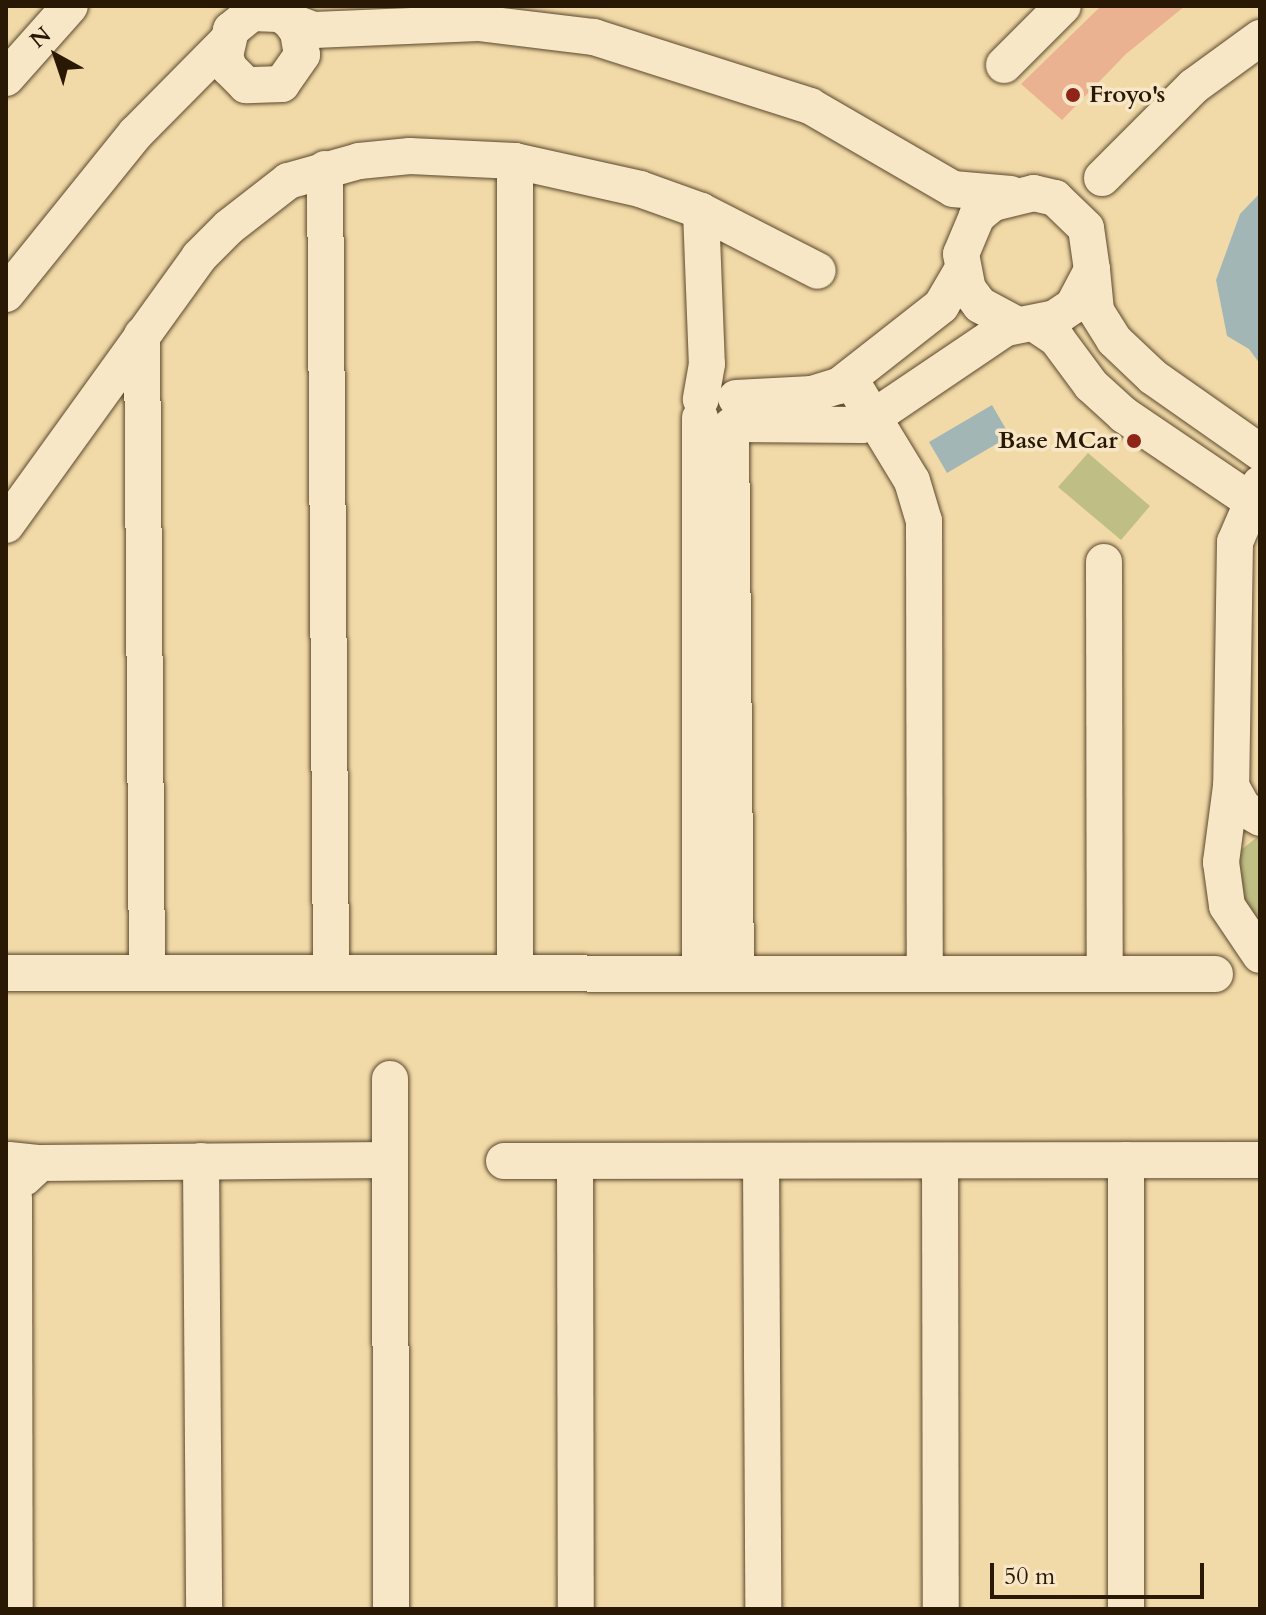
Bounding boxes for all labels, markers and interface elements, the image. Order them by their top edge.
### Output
north arrow [16,16,96,96]
text: N [24,20,58,55]
place label: Froyo's [1089,81,1165,109]
marker: Froyo's [1064,86,1082,104]
place label: Base MCar [998,427,1118,455]
marker: Base MCar [1125,432,1143,450]
scale bar [994,1547,1208,1597]
text: 50 m [1004,1560,1055,1593]

